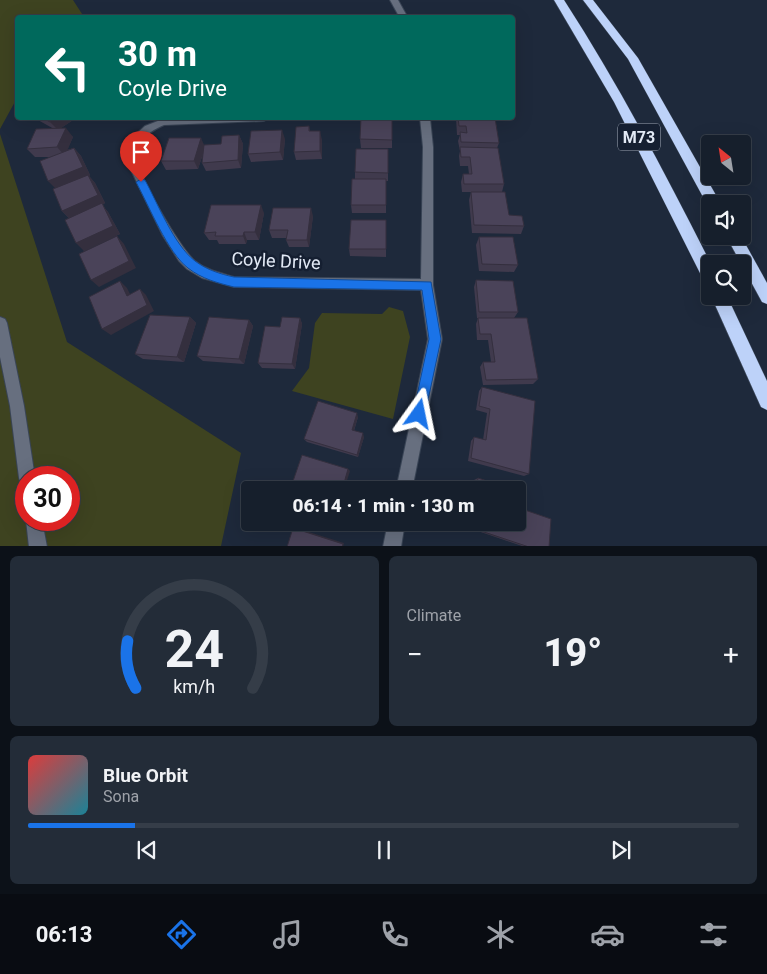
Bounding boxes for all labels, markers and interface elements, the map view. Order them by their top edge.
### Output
text: 30 m [118,34,197,75]
icon: left [35,35,100,100]
text: Coyle Drive [118,76,227,101]
road number: M73 [618,124,660,150]
pin [120,131,162,182]
north arrow [701,135,751,185]
map controls [701,135,751,305]
icon: arrive [127,138,155,166]
button: sound [701,195,751,245]
street label: Coyle Drive [231,248,321,273]
button: search [701,255,751,305]
position arrow [392,387,444,439]
speed limit sign: 30 [15,466,80,531]
text: 06:14 · 1 min · 130 m [292,494,475,517]
text: Climate [407,606,461,625]
text: 24 [164,619,224,680]
text: 19° [543,631,602,675]
text: − [407,638,423,671]
text: + [723,638,739,671]
text: km/h [173,676,215,697]
text: Blue Orbit [103,764,188,787]
text: Sona [103,787,139,806]
icon: previous [133,836,161,864]
icon: pause [370,836,398,864]
icon: next [607,836,635,864]
icon: directions [164,917,199,952]
icon: music [270,917,305,952]
icon: phone [377,917,412,952]
icon: climate [483,917,518,952]
icon: car [590,917,625,952]
icon: filters [696,917,731,952]
text: 06:13 [36,922,92,947]

